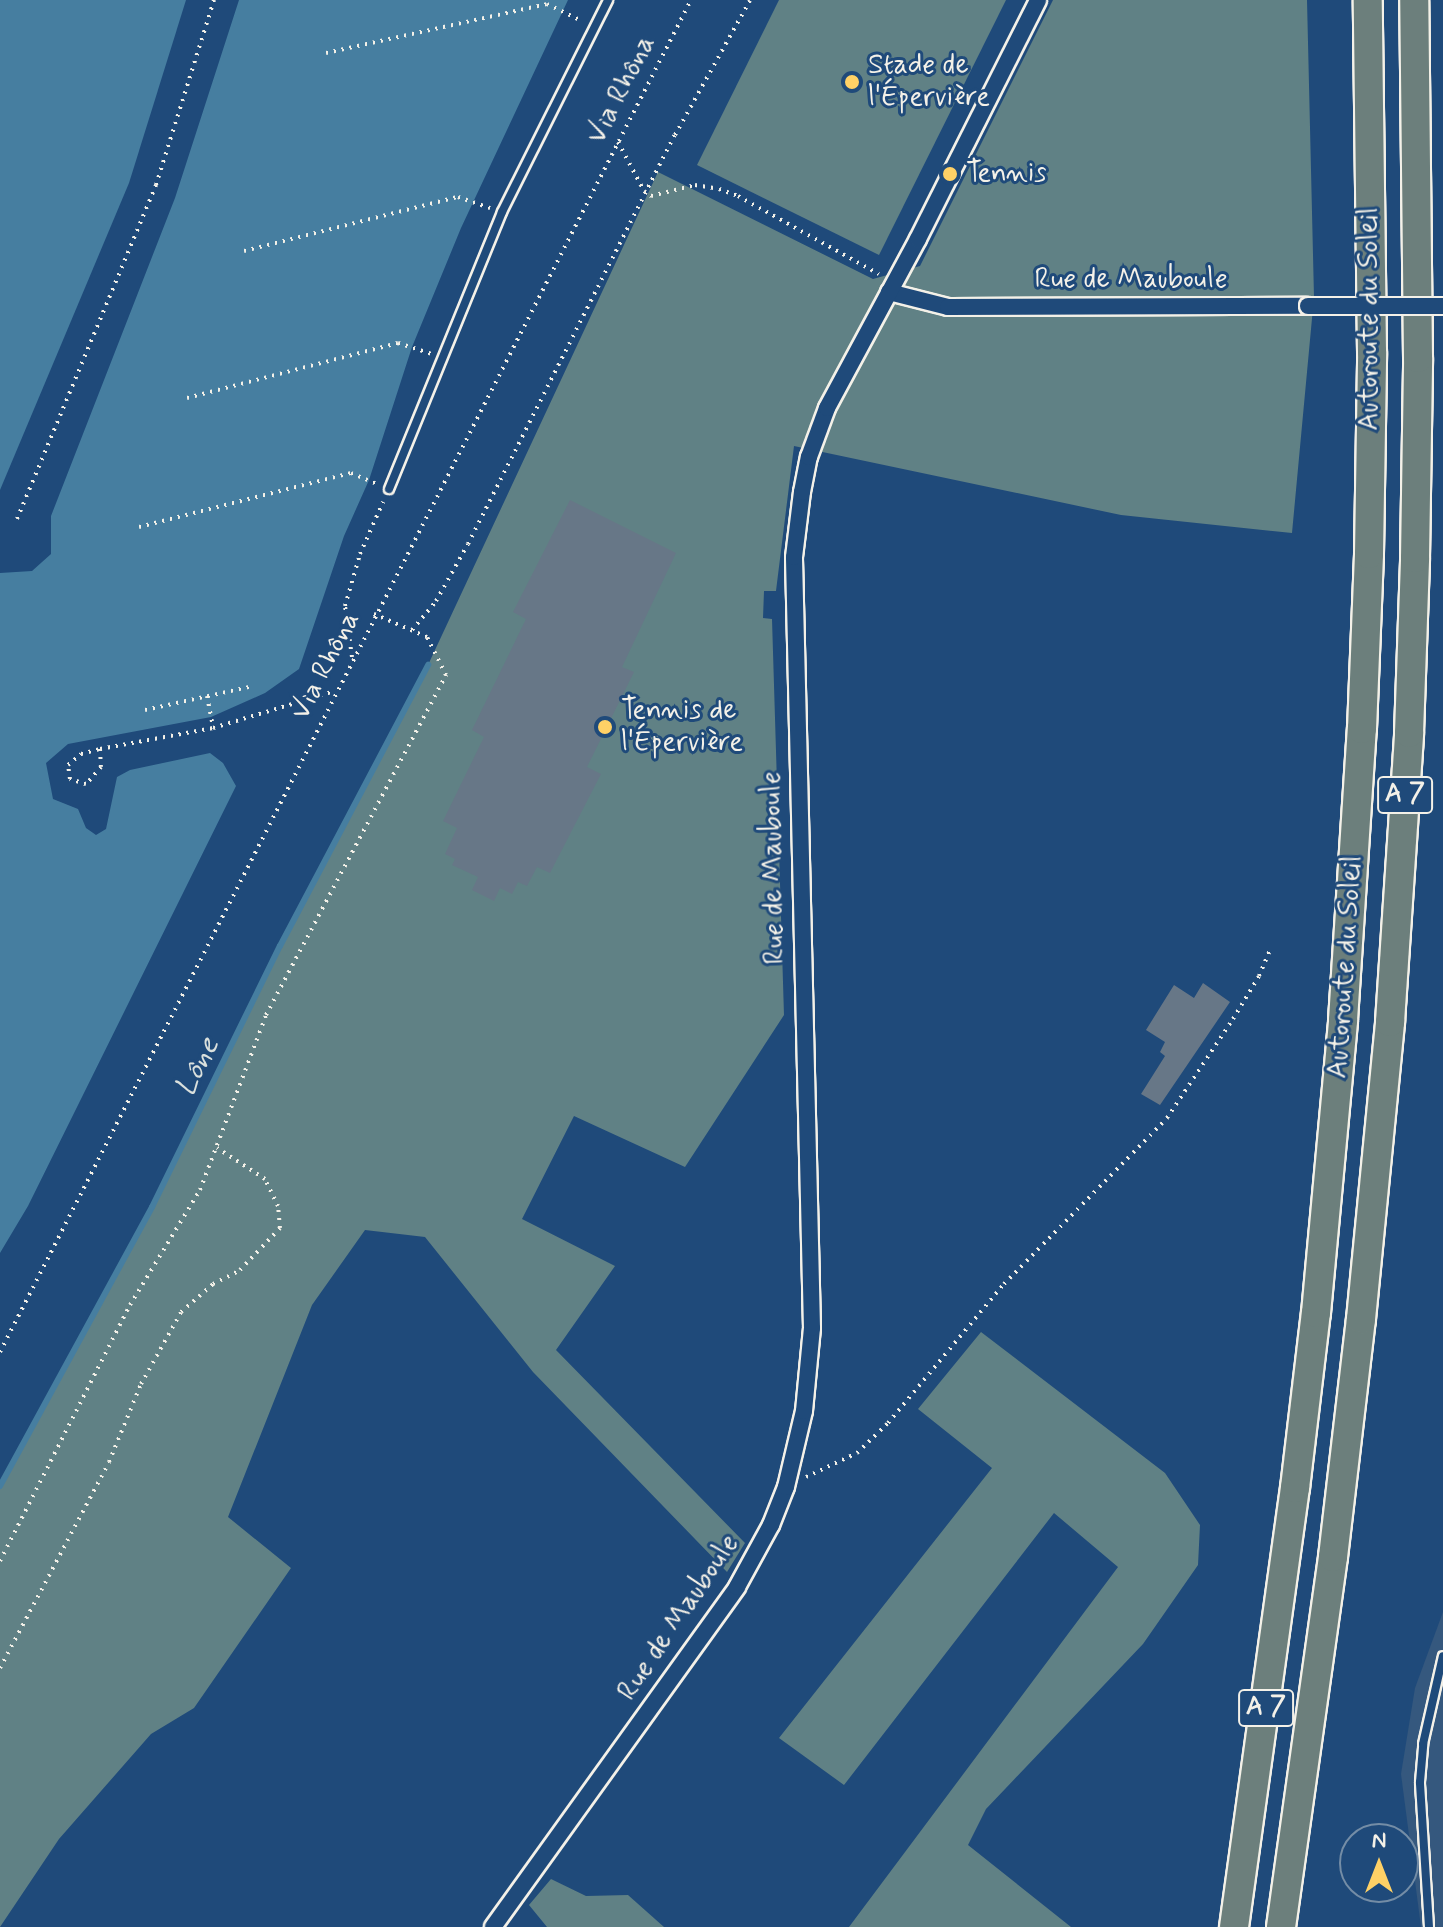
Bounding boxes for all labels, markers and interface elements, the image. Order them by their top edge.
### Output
street label: Via Rhôna [580,30,664,150]
place label: Stade de l'Épervière [868,49,990,115]
marker: Stade de l'Épervière [843,73,861,91]
place label: Tennis [966,157,1047,191]
marker: Tennis [941,165,959,183]
street label: Autoroute du Soleil [1353,210,1387,428]
street label: Rue de Mauboule [1035,263,1227,297]
street label: Via Rhôna [284,606,368,726]
place label: Tennis de l'Épervière [621,694,743,760]
marker: Tennis de l'Épervière [596,718,614,736]
street label: Rue de Mauboule [756,772,792,964]
road number: A 7 [1377,773,1433,817]
street label: Autoroute du Soleil [1322,857,1370,1077]
water label: Lône [168,1032,228,1102]
street label: Rue de Mauboule [612,1529,746,1707]
road number: A 7 [1238,1686,1294,1730]
north arrow [1339,1823,1419,1903]
text: N [1372,1827,1386,1855]

